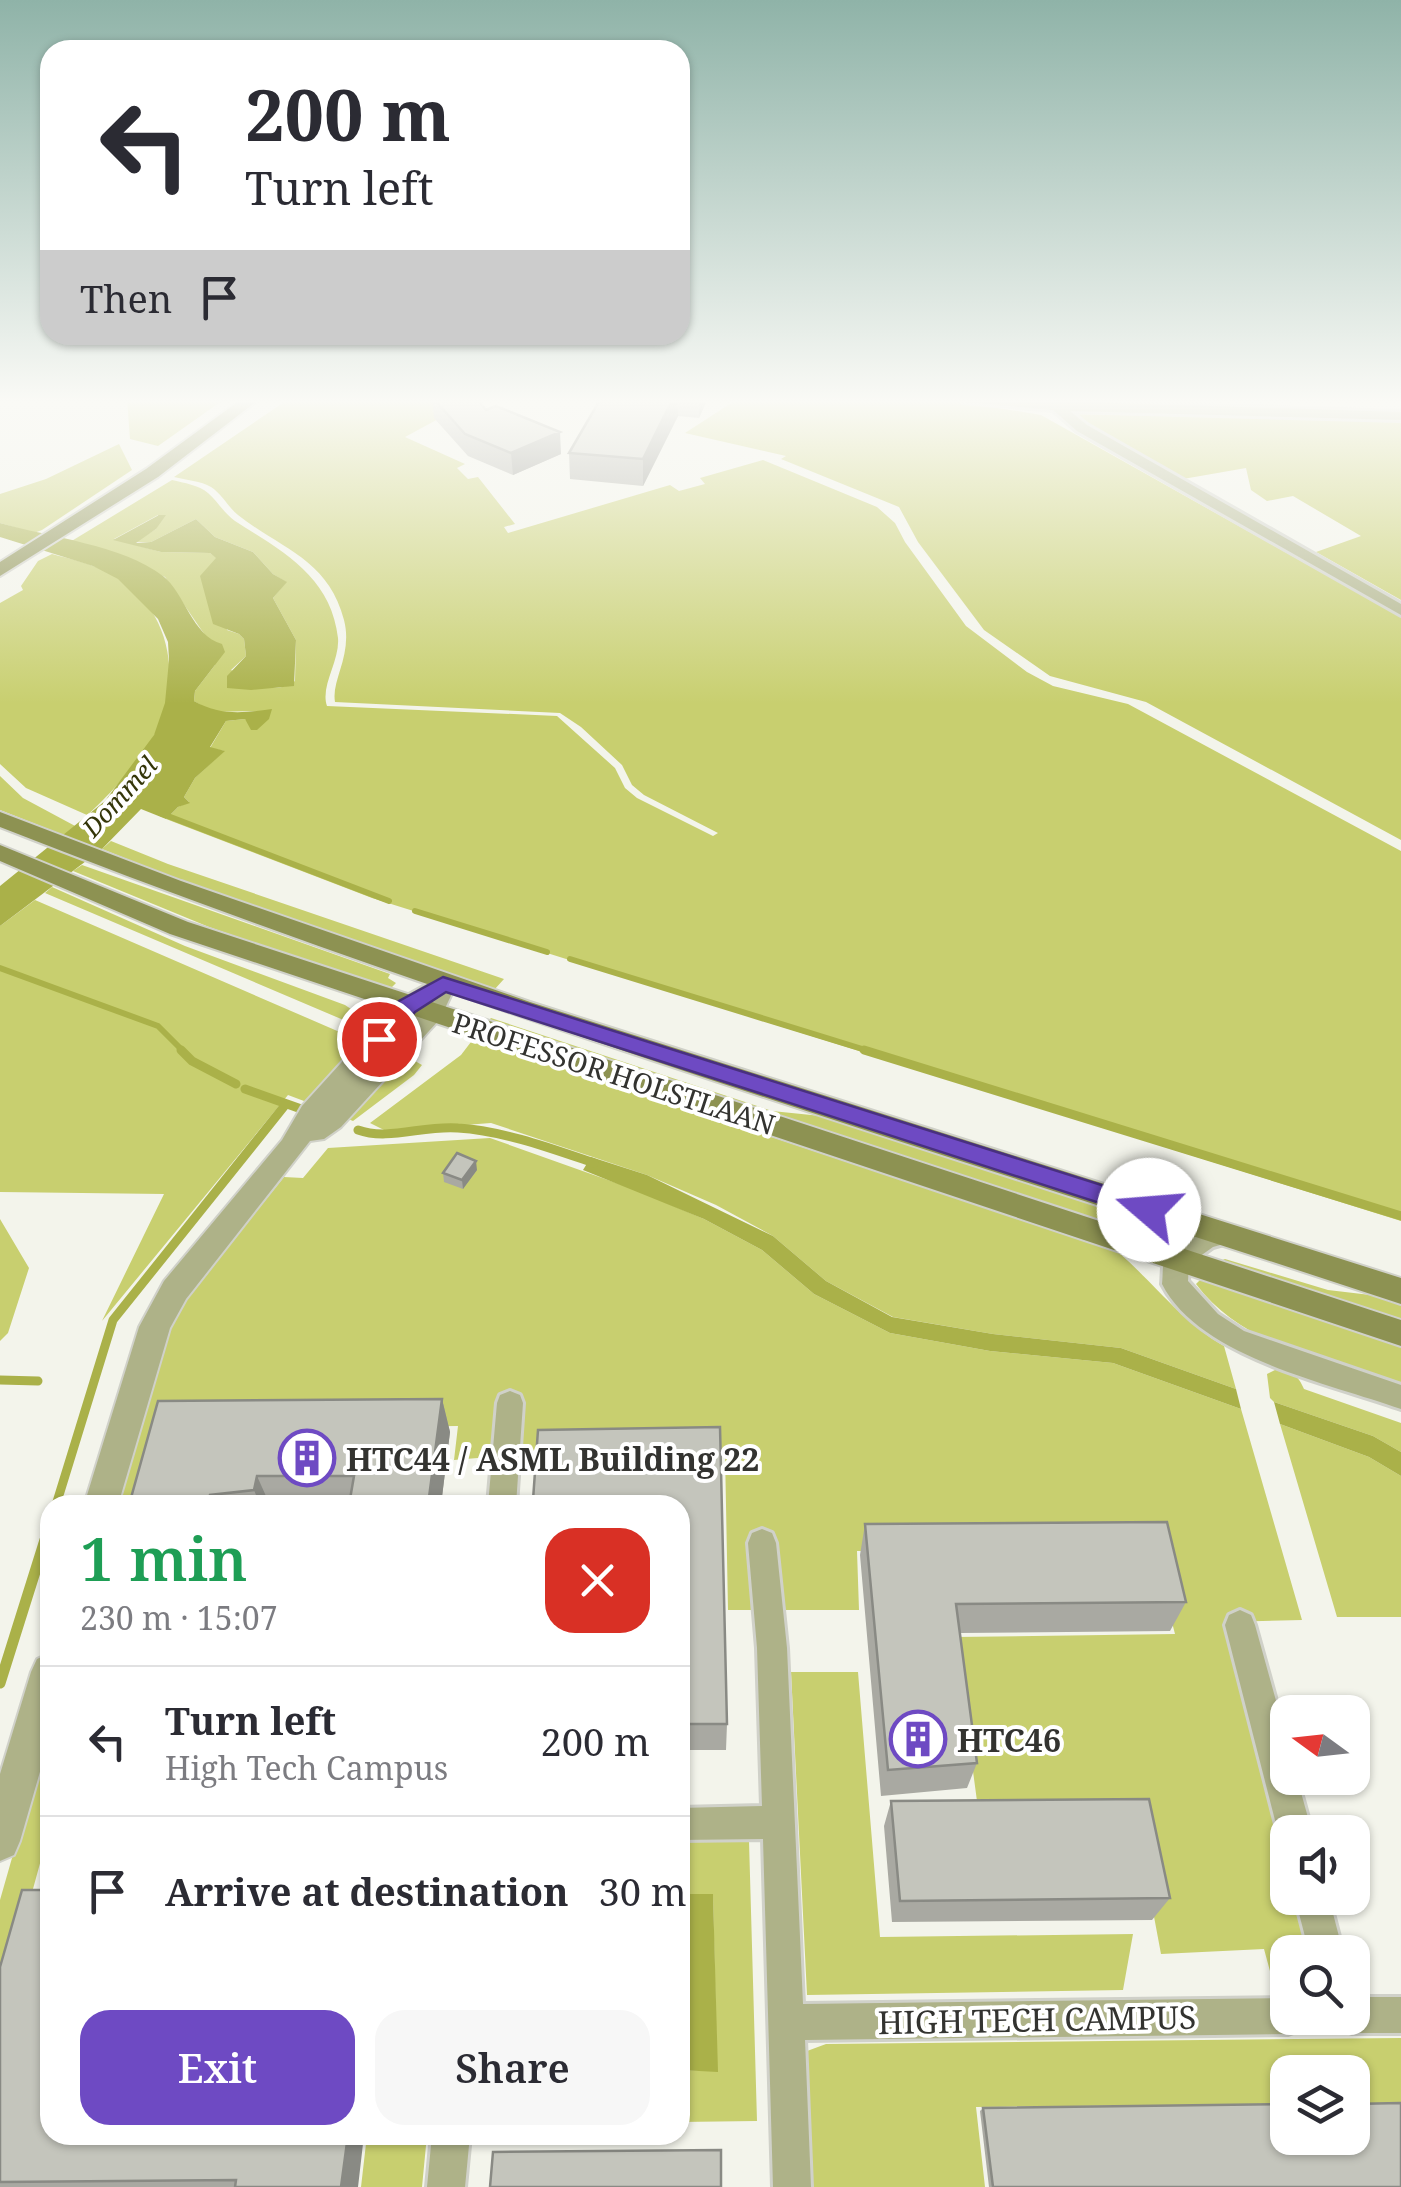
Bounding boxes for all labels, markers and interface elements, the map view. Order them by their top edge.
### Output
text: 200 m [245,66,451,162]
icon: left [80,80,210,210]
text: Turn left [245,157,434,218]
icon: arrive [192,270,247,325]
text: Then [80,272,172,324]
water label: Dommel [73,748,164,844]
pin [337,997,422,1082]
street label: PROFESSOR HOLSTLAAN [448,1003,780,1143]
icon: arrive [352,1012,407,1067]
position arrow [1097,1158,1201,1262]
building icon: HTC44 / ASML Building 22 [277,1428,337,1488]
place label: HTC44 / ASML Building 22 [346,1437,759,1480]
text: 1 min [80,1517,248,1599]
button: close [545,1528,650,1633]
text: 230 m · 15:07 [80,1596,278,1639]
text: Turn left [165,1694,336,1746]
north arrow [1270,1695,1370,1795]
map controls [1270,1695,1370,2155]
building icon: HTC46 [888,1709,948,1769]
icon: left [80,1714,135,1769]
text: 200 m [540,1715,650,1767]
place label: HTC46 [957,1718,1061,1761]
text: High Tech Campus [165,1746,448,1789]
button: sound [1270,1815,1370,1915]
icon: arrive [80,1864,135,1919]
text: Arrive at destination [165,1865,569,1917]
text: 30 m [599,1865,687,1917]
button: search [1270,1935,1370,2035]
street label: HIGH TECH CAMPUS [877,1995,1197,2043]
button: Exit [80,2010,355,2125]
button: Share [375,2010,650,2125]
button: layers [1270,2055,1370,2155]

